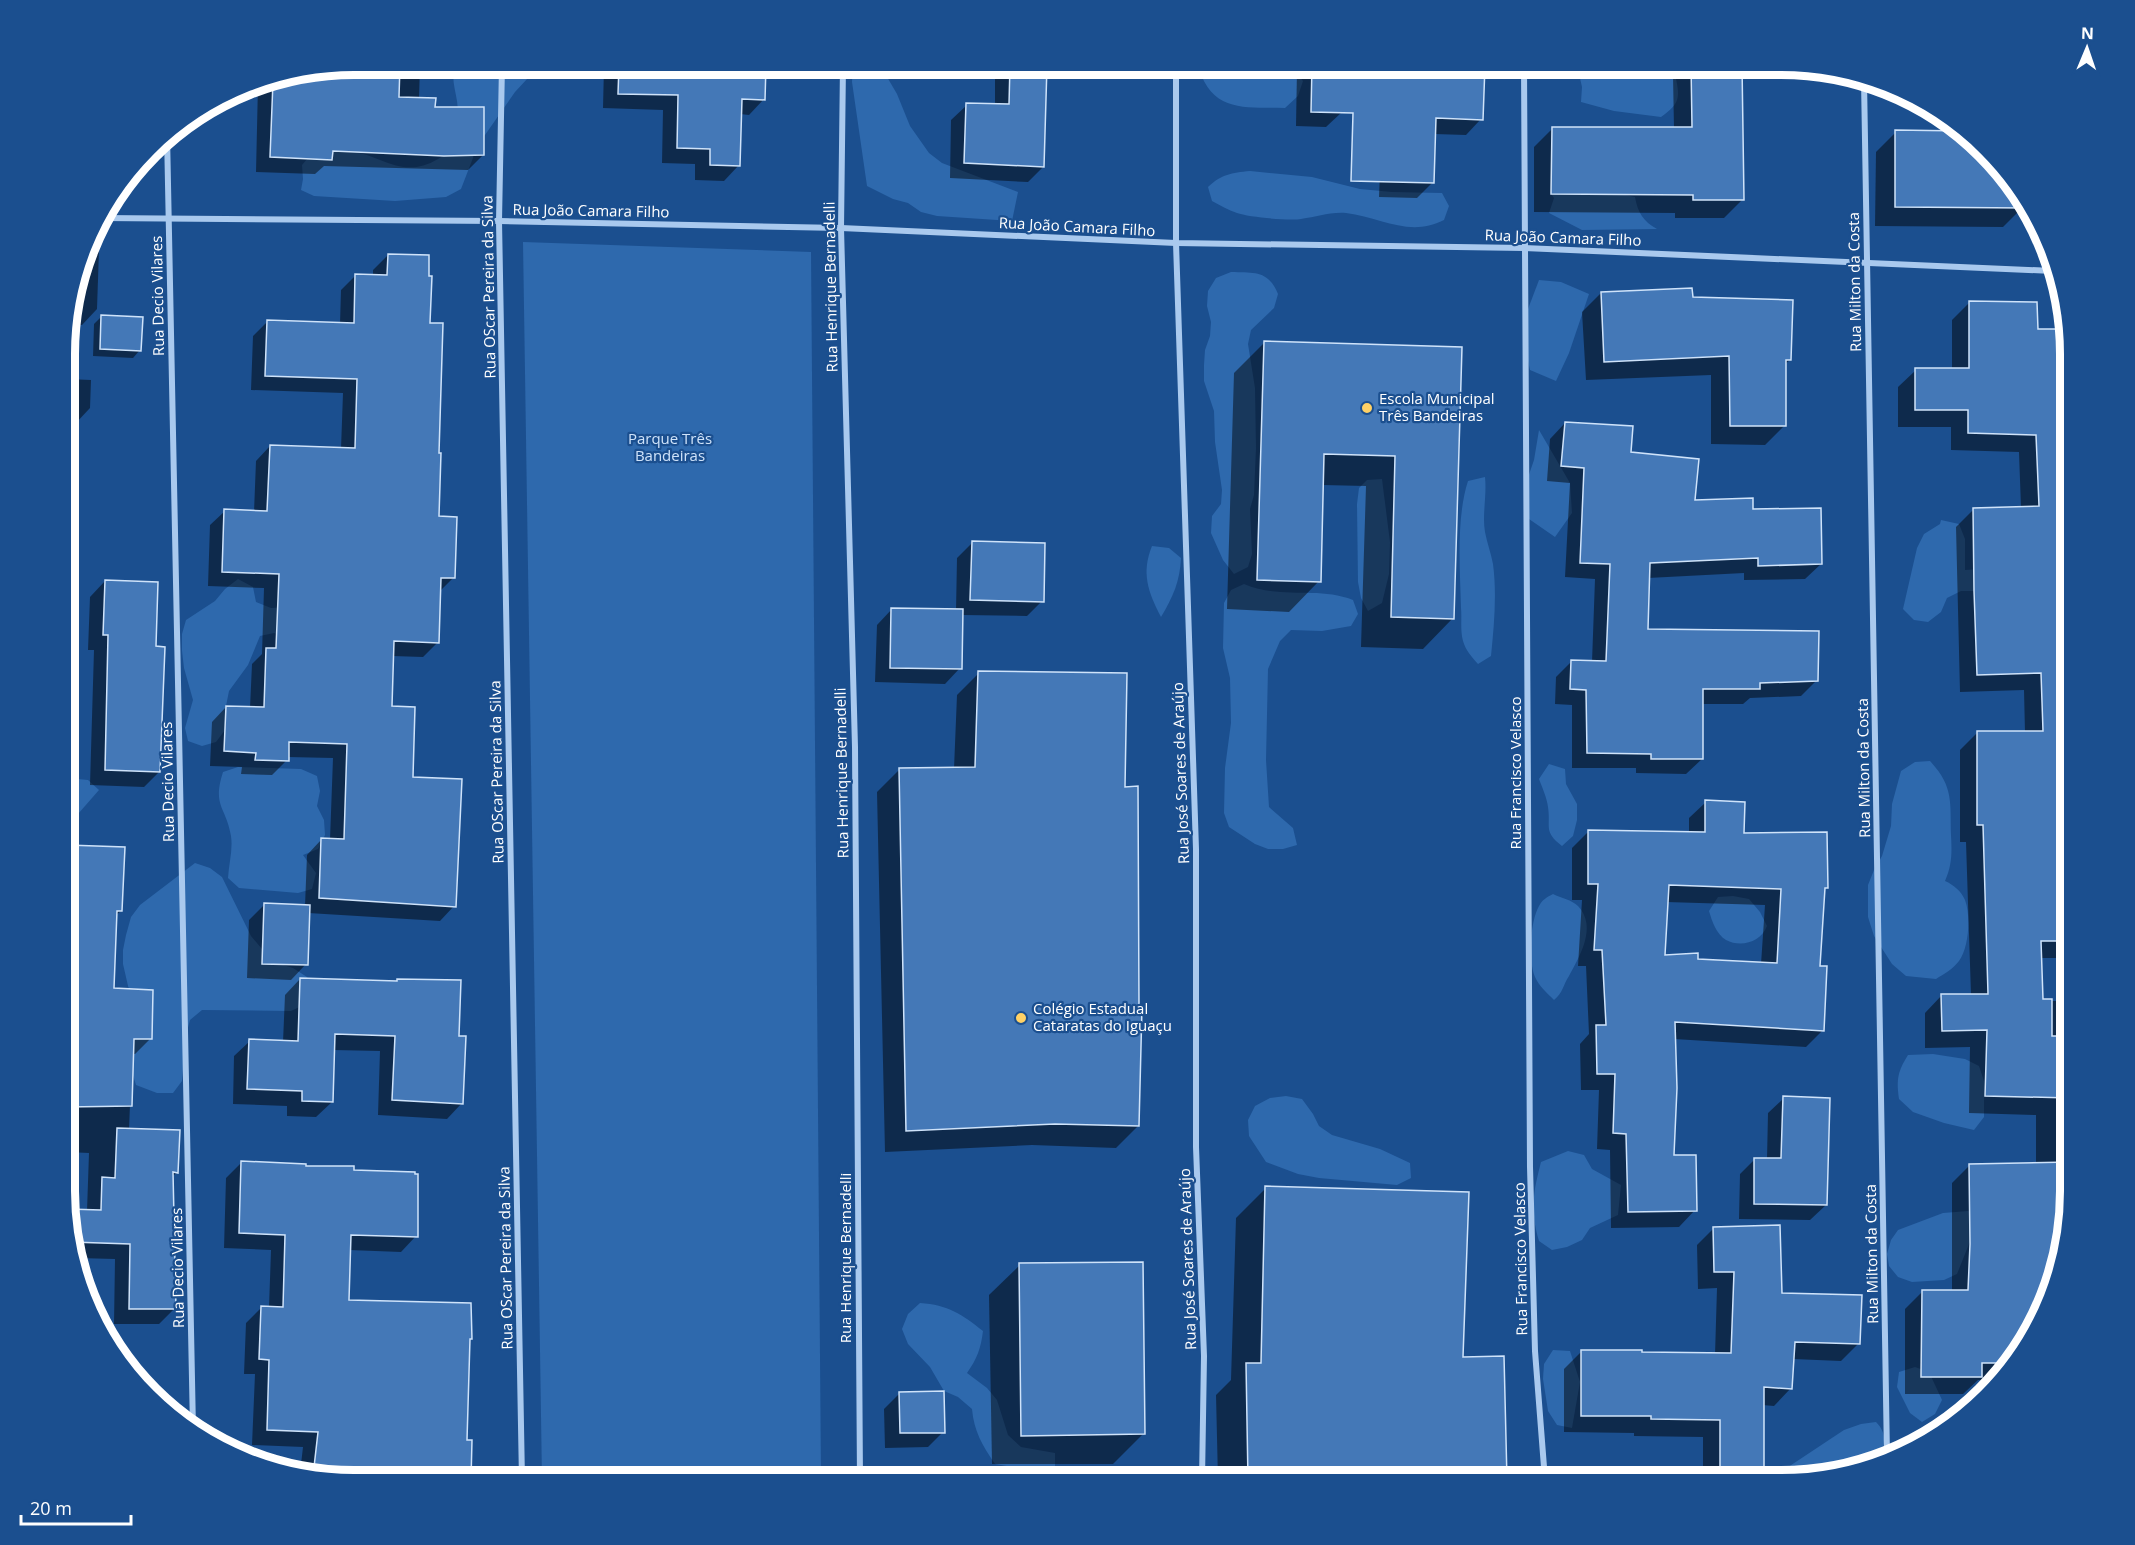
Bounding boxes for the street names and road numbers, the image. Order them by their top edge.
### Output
street label: Rua OScar Pereira da Silva [476,195,500,379]
street label: Rua João Camara Filho [512,199,670,221]
street label: Rua Henrique Bernadelli [819,201,841,373]
street label: Rua João Camara Filho [998,212,1156,240]
street label: Rua Milton da Costa [1843,212,1865,352]
street label: Rua João Camara Filho [1484,224,1642,250]
street label: Rua Decio Vilares [146,236,168,356]
street label: Rua OScar Pereira da Silva [484,680,508,864]
street label: Rua José Soares de Araújo [1167,682,1193,864]
street label: Rua Henrique Bernadelli [830,687,852,859]
street label: Rua Francisco Velasco [1505,696,1525,850]
street label: Rua Milton da Costa [1852,698,1874,838]
street label: Rua Decio Vilares [156,722,178,842]
street label: Rua OScar Pereira da Silva [493,1166,517,1350]
street label: Rua José Soares de Araújo [1174,1168,1200,1350]
street label: Rua Henrique Bernadelli [835,1173,855,1343]
street label: Rua Francisco Velasco [1509,1182,1531,1336]
street label: Rua Milton da Costa [1860,1184,1882,1324]
street label: Rua Decio Vilares [166,1208,188,1328]

